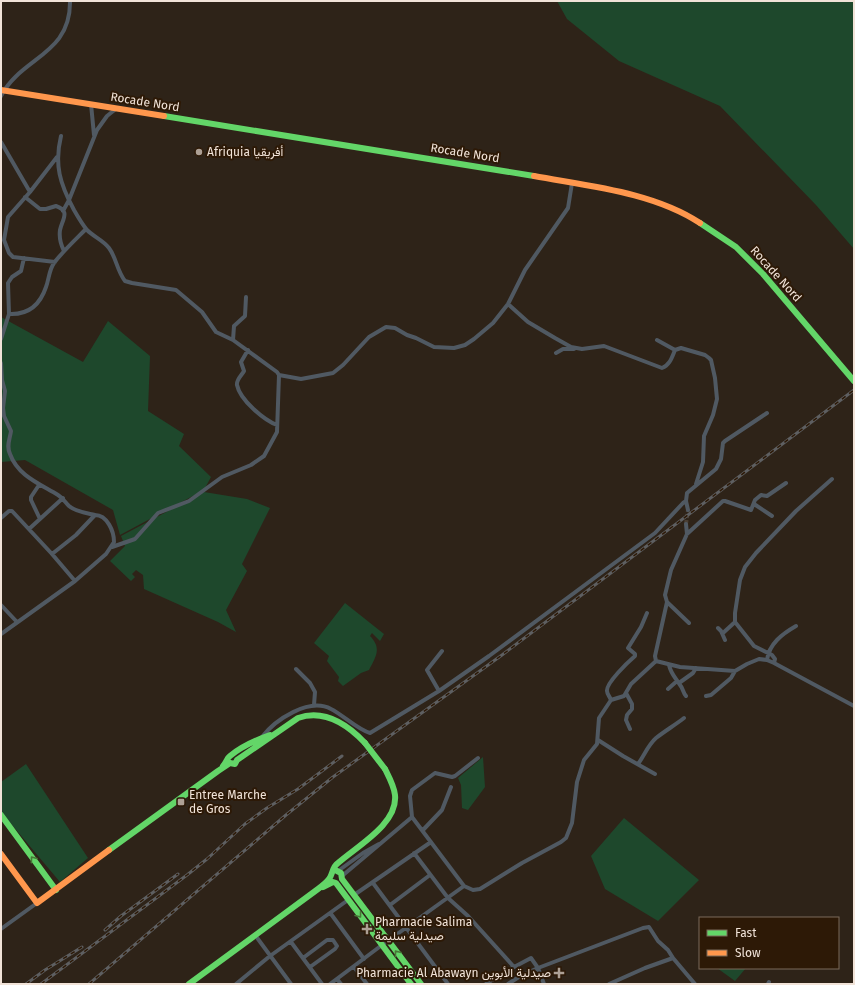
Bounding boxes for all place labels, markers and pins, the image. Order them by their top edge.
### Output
place label: Afriquia أفريقيا [207,145,283,160]
marker: Afriquia أفريقيا [194,147,204,157]
place label: Entree Marche de Gros [189,788,267,816]
marker: Entree Marche de Gros [176,797,186,807]
place label: Pharmacie Salima صيدلية سليمة [375,915,472,943]
marker: Pharmacie Salima صيدلية سليمة [362,924,372,934]
place label: Pharmacie Al Abawayn صيدلية الأبوين [356,966,551,981]
marker: Pharmacie Al Abawayn صيدلية الأبوين [554,968,564,978]

